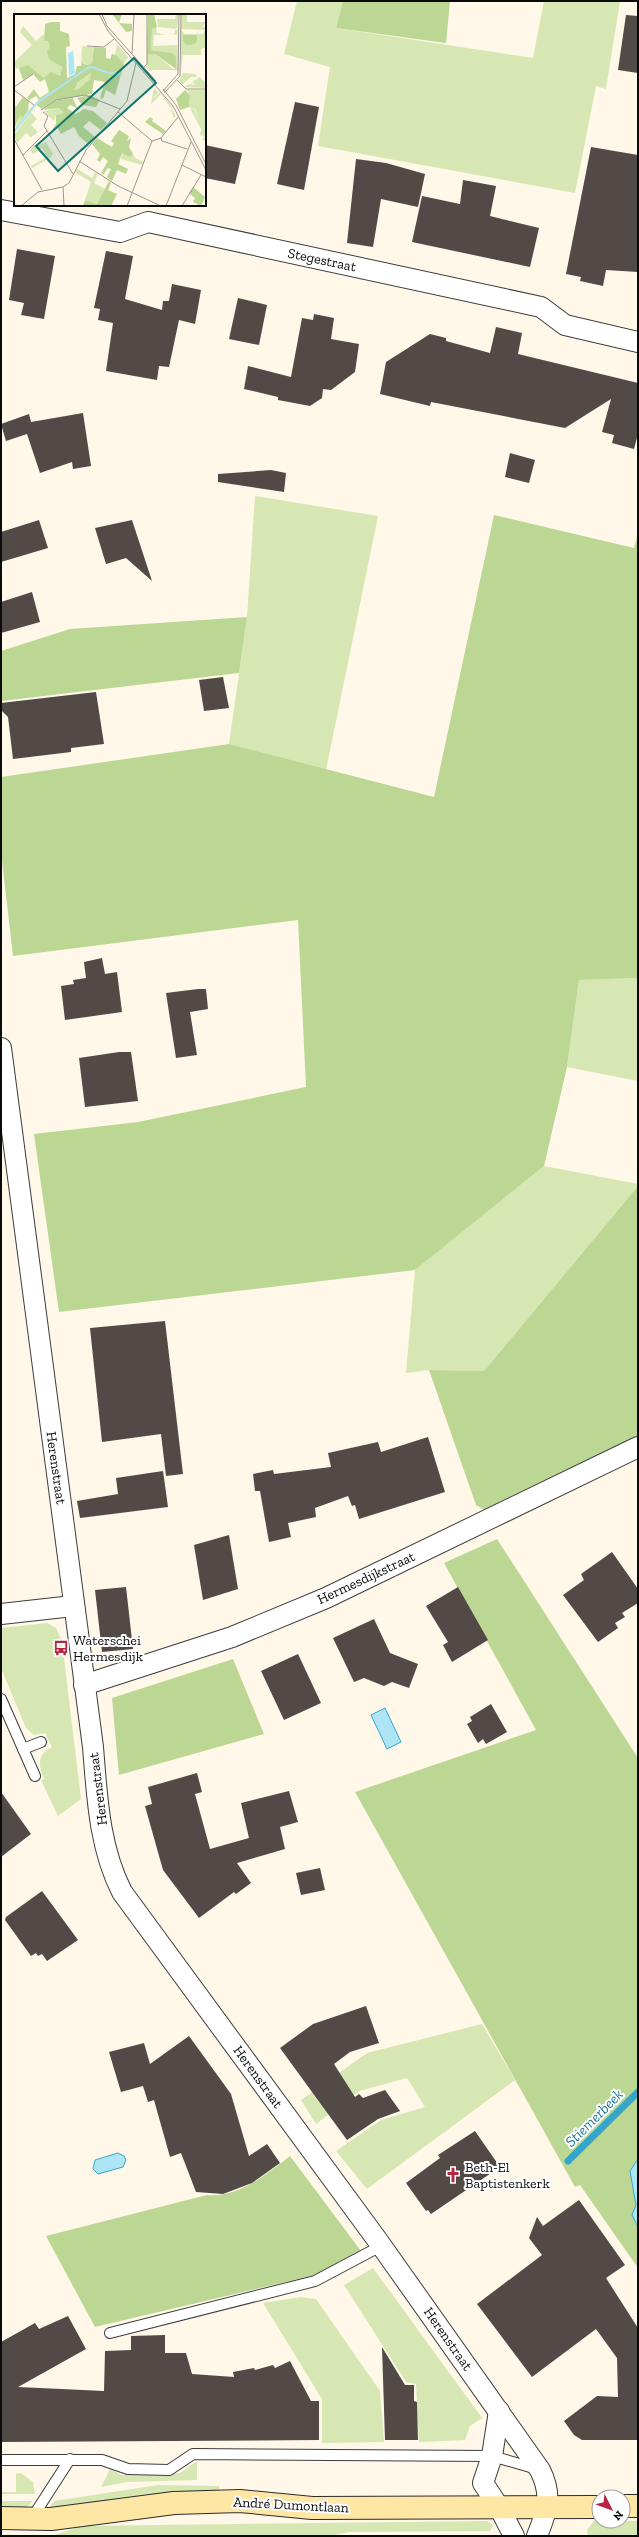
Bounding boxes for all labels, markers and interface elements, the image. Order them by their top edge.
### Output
inset map [14,14,206,206]
street label: Stegestraat [286,244,358,276]
street label: Herenstraat [42,1431,70,1506]
street label: Hermesdijkstraat [314,1548,418,1608]
place label: Waterschei Hermesdijk [73,1632,144,1665]
bus stop icon: Waterschei Hermesdijk [52,1639,70,1657]
street label: Herenstraat [85,1751,111,1826]
street label: Herenstraat [230,2042,287,2112]
water label: Stiemerbeek [561,2085,627,2151]
place label: Beth-El Baptistenkerk [465,2159,550,2192]
church icon: Beth-El Baptistenkerk [444,2166,462,2184]
street label: Herenstraat [420,2304,476,2375]
north arrow [591,2489,631,2529]
street label: André Dumontlaan [233,2493,349,2517]
text: N [610,2508,626,2523]

